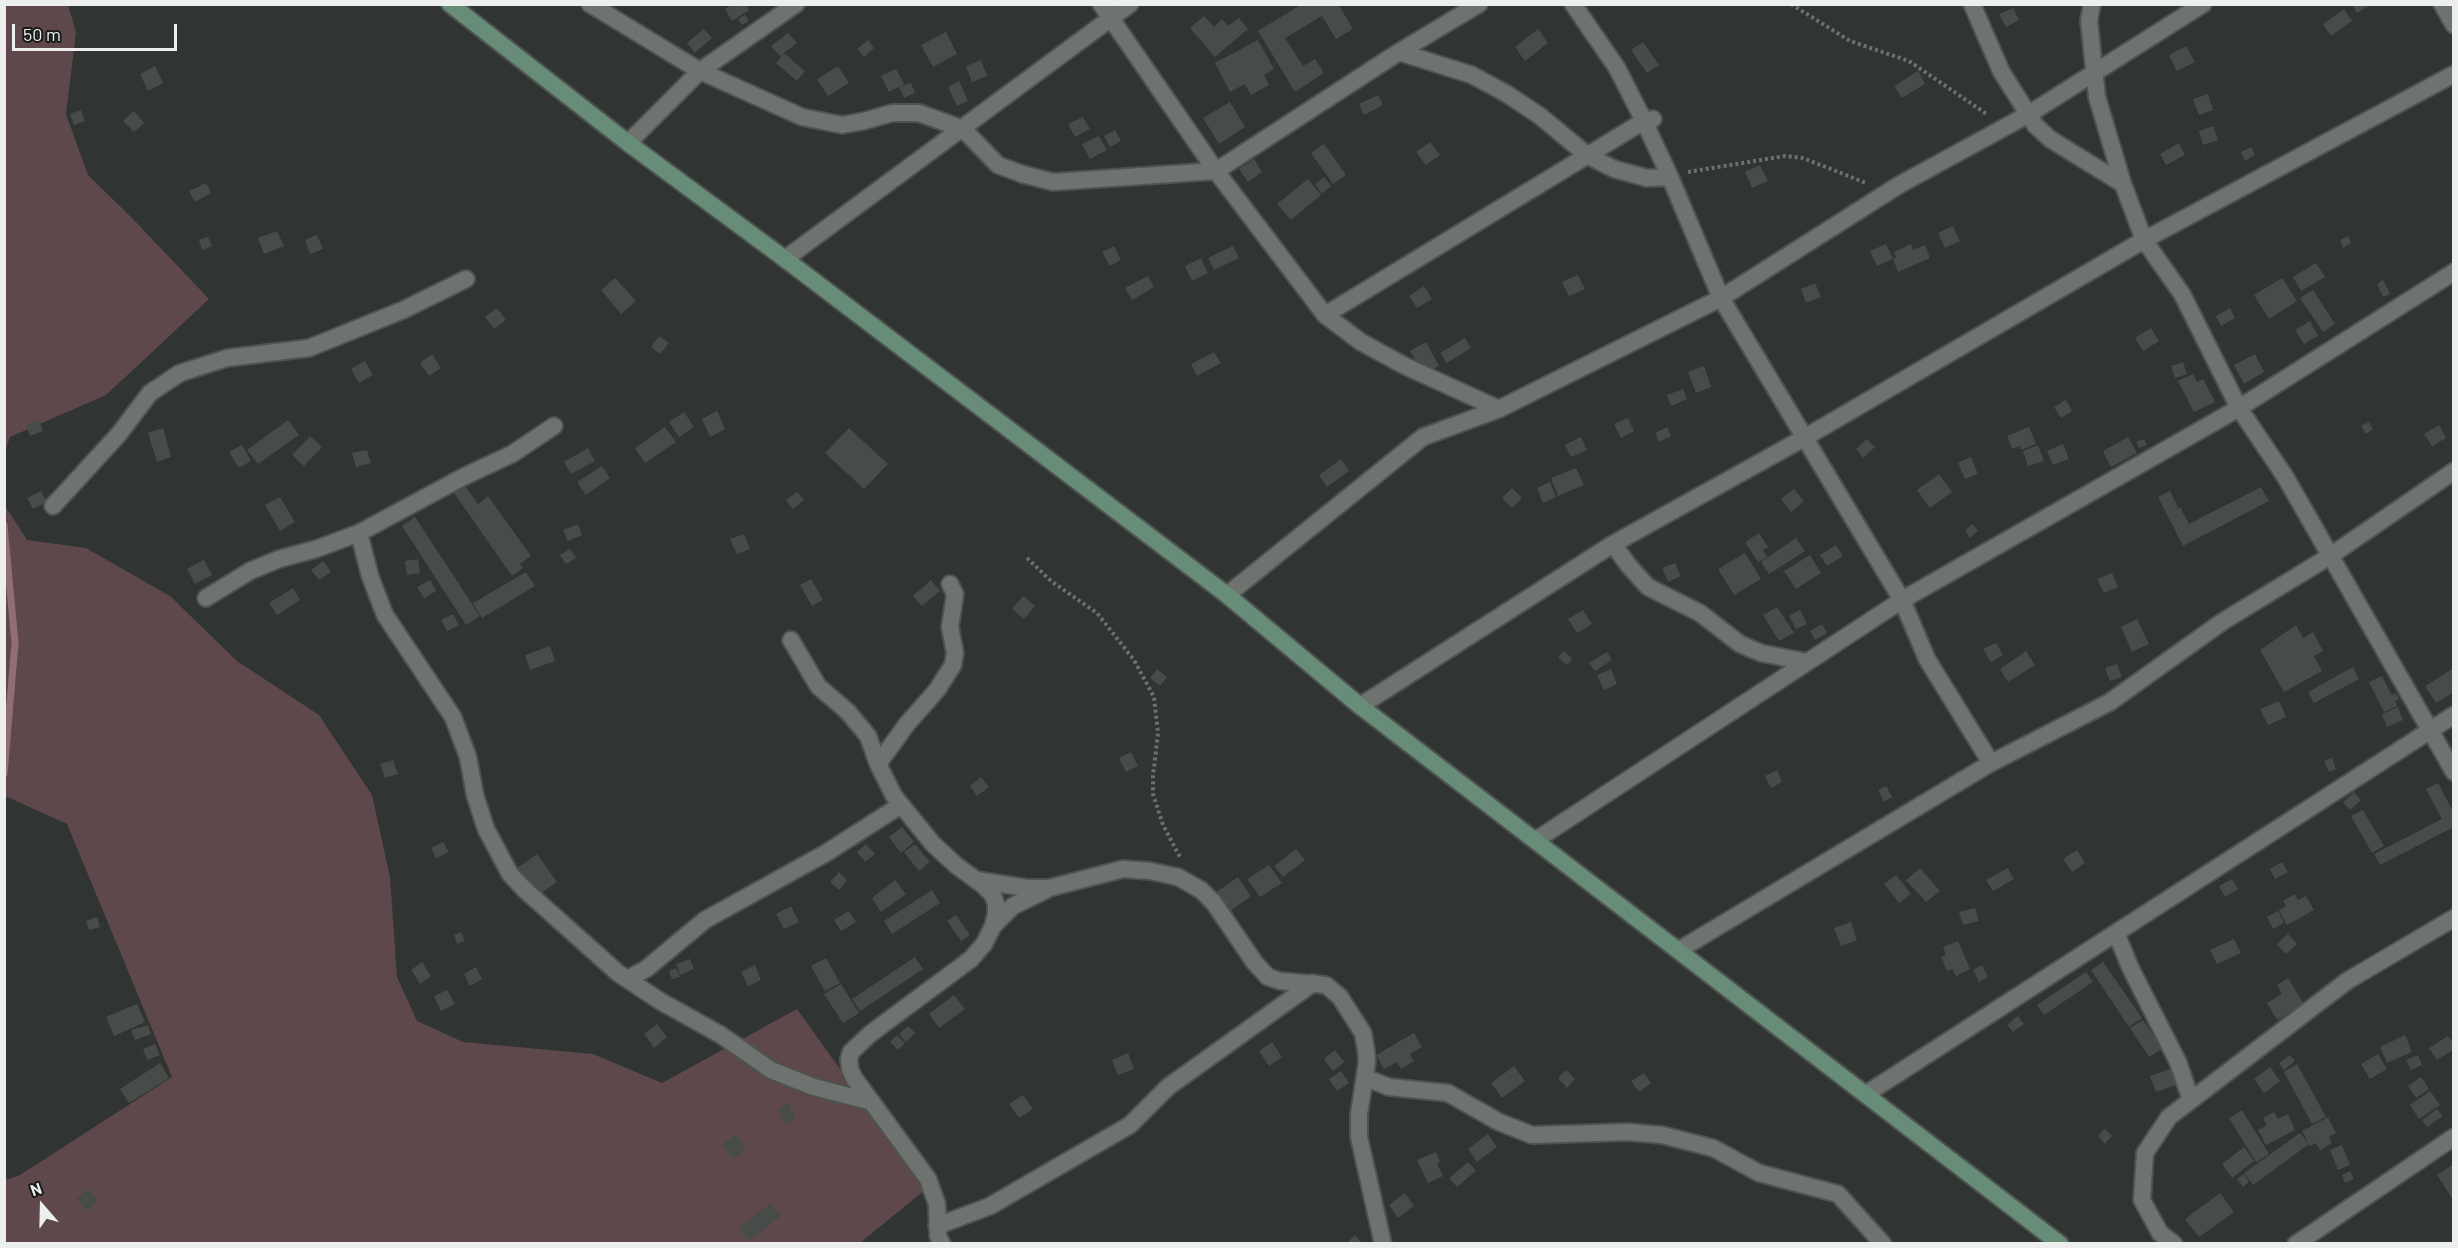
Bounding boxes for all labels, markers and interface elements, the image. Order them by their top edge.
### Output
scale bar [15,12,180,50]
text: 50 m [23,23,61,45]
north arrow [12,1176,72,1236]
text: N [27,1178,44,1199]

